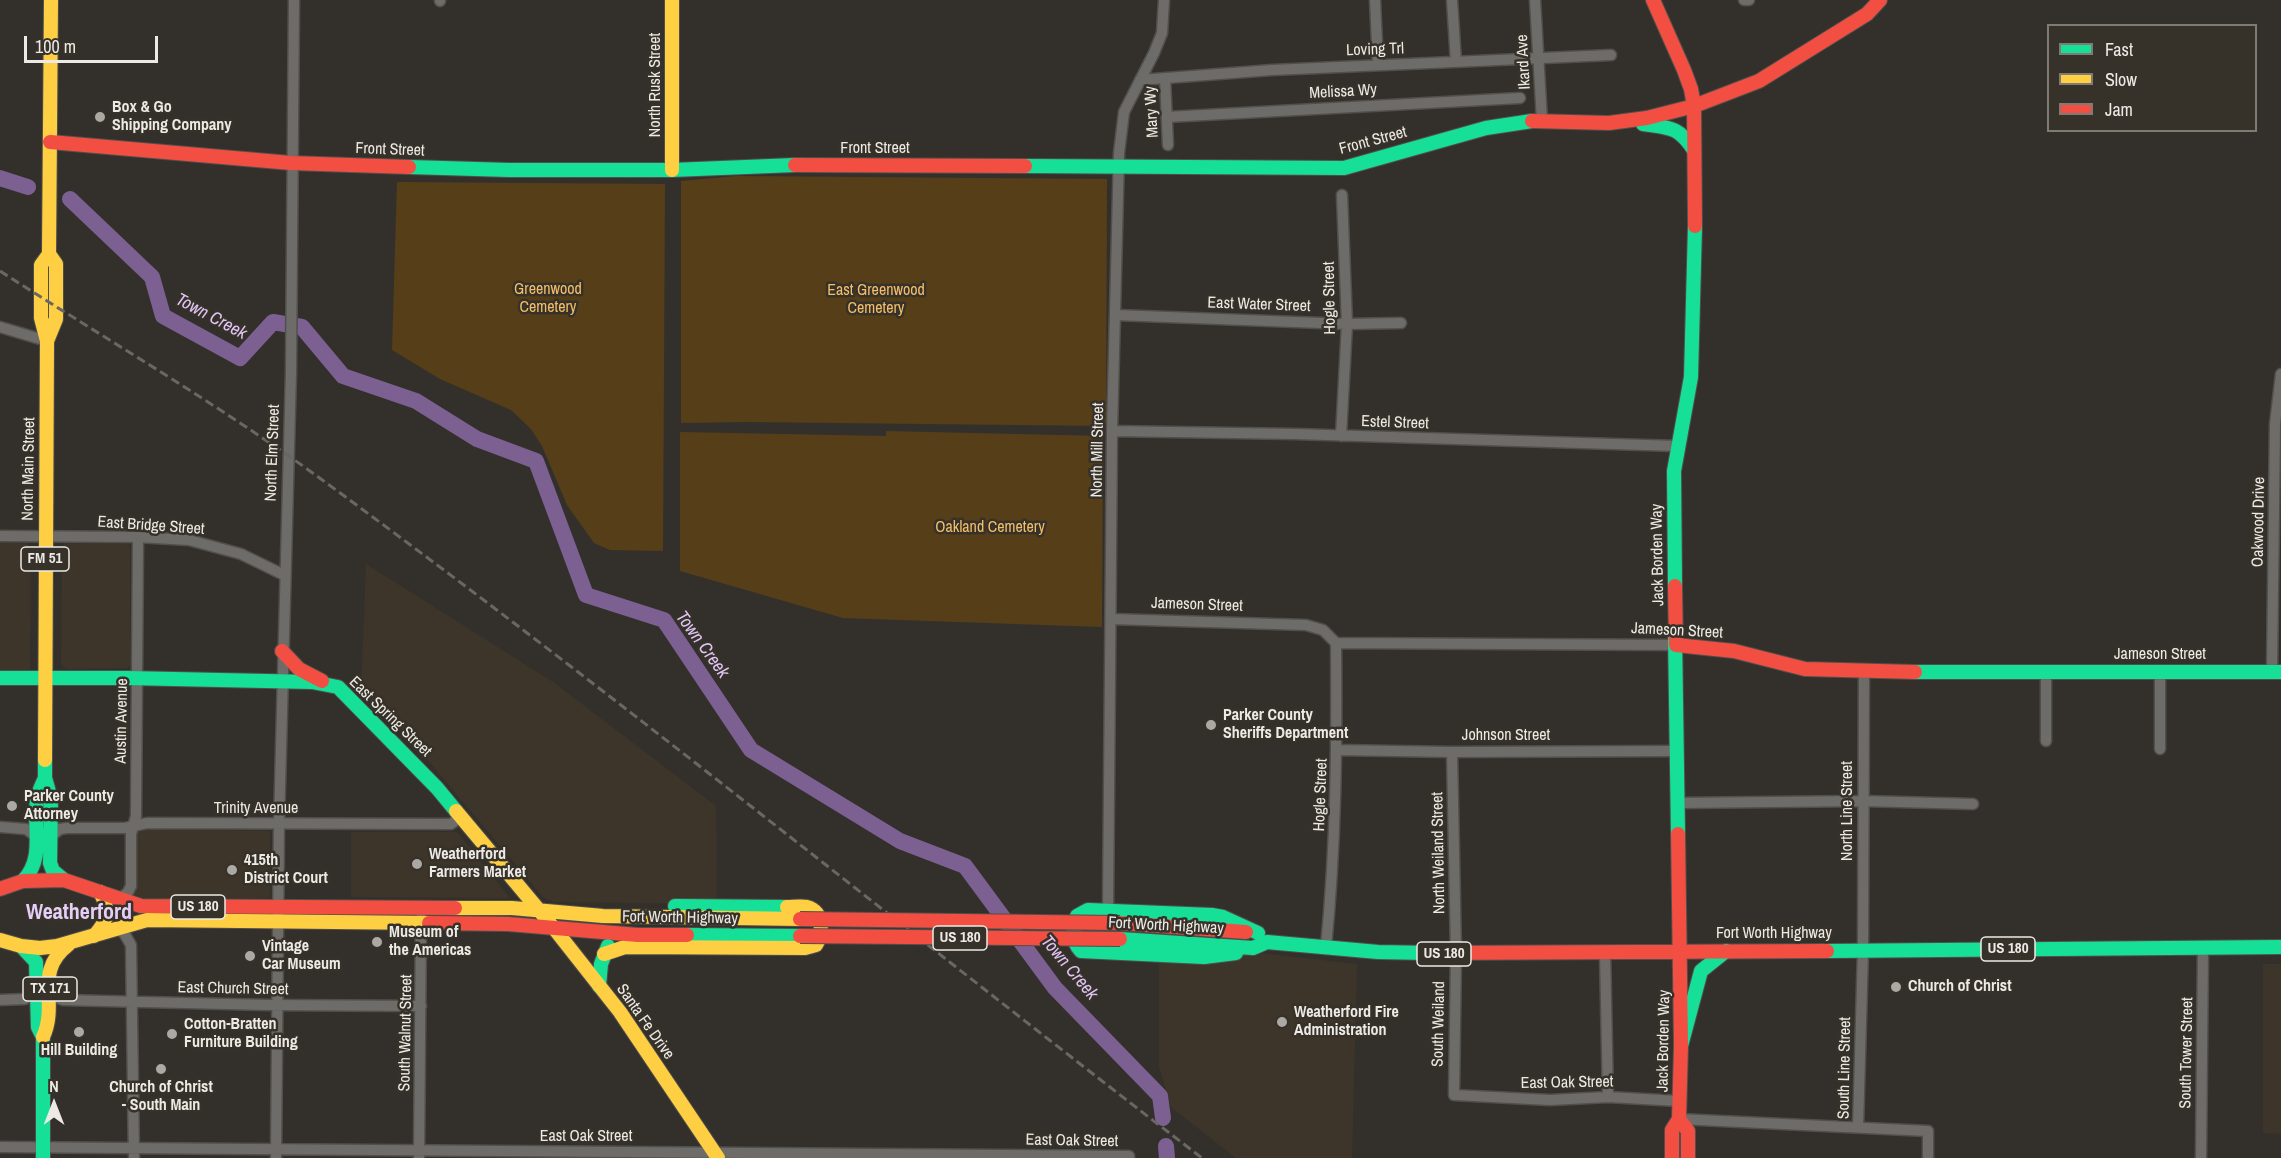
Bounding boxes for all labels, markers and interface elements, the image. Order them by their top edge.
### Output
scale bar [27,24,160,62]
legend [2047,24,2257,132]
street label: North Rusk Street [646,33,666,137]
text: 100 m [35,34,76,59]
street label: Ikard Ave [1513,34,1535,90]
text: Fast [2105,37,2133,62]
street label: Loving Trl [1346,39,1404,61]
text: Slow [2105,67,2137,92]
street label: Melissa Wy [1309,81,1377,103]
street label: Mary Wy [1141,86,1163,138]
text: Jam [2105,97,2133,122]
place label: Box & Go Shipping Company [112,98,232,136]
marker: Box & Go Shipping Company [93,110,107,124]
street label: Front Street [1337,123,1409,159]
street label: Front Street [355,139,425,161]
street label: Front Street [840,139,910,159]
street label: Hogle Street [1320,261,1340,335]
park label: Greenwood Cemetery [514,280,582,318]
park label: East Greenwood Cemetery [827,281,925,319]
water label: Town Creek [172,289,250,345]
street label: East Water Street [1207,294,1311,316]
street label: North Mill Street [1088,402,1108,498]
street label: North Elm Street [262,404,284,502]
street label: Estel Street [1361,412,1429,434]
street label: North Main Street [18,417,40,521]
street label: Oakwood Drive [2249,477,2269,567]
street label: Jack Borden Way [1648,504,1668,606]
street label: East Bridge Street [97,513,205,539]
park label: Oakland Cemetery [935,518,1045,538]
road number: FM 51 [21,547,69,571]
street label: Jameson Street [1151,594,1243,616]
water label: Town Creek [670,607,734,683]
street label: Jameson Street [1631,619,1723,643]
street label: Jameson Street [2114,645,2206,665]
street label: East Spring Street [345,673,435,761]
street label: Austin Avenue [112,678,132,764]
place label: Parker County Sheriffs Department [1223,706,1348,744]
marker: Parker County Sheriffs Department [1204,718,1218,732]
street label: Johnson Street [1462,726,1550,746]
street label: Hogle Street [1310,758,1332,832]
street label: North Line Street [1838,761,1858,861]
place label: Parker County Attorney [24,787,114,825]
street label: North Weiland Street [1428,792,1450,914]
marker: Parker County Attorney [5,799,19,813]
street label: Trinity Avenue [214,799,298,819]
place label: Weatherford Farmers Market [429,845,526,883]
place label: 415th District Court [244,851,328,889]
marker: Weatherford Farmers Market [410,857,424,871]
marker: 415th District Court [225,863,239,877]
road number: US 180 [171,895,225,919]
district label: Weatherford [26,900,132,926]
street label: Fort Worth Highway [622,907,738,929]
street label: Fort Worth Highway [1108,913,1224,939]
place label: Museum of the Americas [389,923,471,961]
street label: Fort Worth Highway [1716,924,1832,944]
road number: US 180 [933,926,987,950]
water label: Town Creek [1036,931,1102,1005]
marker: Museum of the Americas [370,935,384,949]
place label: Vintage Car Museum [262,937,341,975]
road number: US 180 [1981,937,2035,961]
road number: US 180 [1417,942,1471,966]
marker: Vintage Car Museum [243,949,257,963]
street label: South Walnut Street [395,974,417,1092]
road number: TX 171 [23,977,77,1001]
place label: Church of Christ [1908,977,2012,997]
street label: East Church Street [177,978,289,1000]
marker: Church of Christ [1889,980,1903,994]
street label: Santa Fe Drive [612,981,678,1063]
street label: South Weiland [1429,981,1449,1067]
street label: Jack Borden Way [1654,990,1674,1092]
street label: South Tower Street [2176,997,2198,1109]
place label: Weatherford Fire Administration [1294,1003,1399,1041]
place label: Cotton-Bratten Furniture Building [184,1015,298,1053]
marker: Weatherford Fire Administration [1275,1015,1289,1029]
street label: South Line Street [1835,1017,1855,1119]
marker: Hill Building [72,1025,86,1039]
marker: Cotton-Bratten Furniture Building [165,1027,179,1041]
place label: Hill Building [41,1041,117,1061]
marker: Church of Christ - South Main [154,1062,168,1076]
street label: East Oak Street [1521,1073,1613,1093]
north arrow [24,1074,84,1134]
text: N [49,1075,59,1097]
place label: Church of Christ - South Main [109,1078,213,1116]
street label: East Oak Street [540,1127,632,1147]
street label: East Oak Street [1026,1131,1118,1151]

